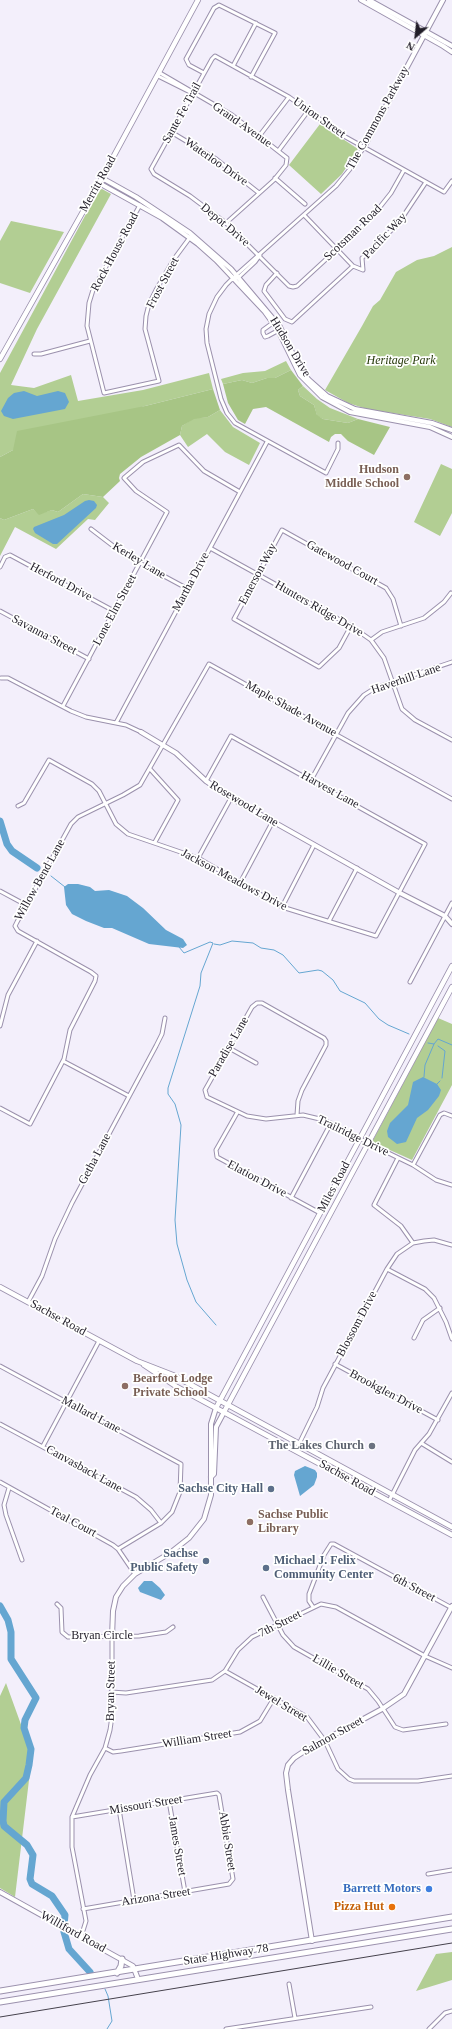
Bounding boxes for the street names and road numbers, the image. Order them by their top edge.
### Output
street label: The Commons Parkway [344,64,412,172]
street label: Sante Fe Trail [159,80,205,146]
street label: Union Street [290,95,348,141]
street label: Grand Avenue [209,99,275,151]
street label: Waterloo Drive [182,135,250,189]
street label: Merritt Road [77,153,119,215]
street label: Depot Drive [198,200,252,250]
street label: Scotsman Road [321,202,385,264]
street label: Rock House Road [88,210,142,294]
street label: Pacific Way [360,210,410,262]
street label: Frost Street [144,255,182,311]
street label: Hudson Drive [266,314,314,380]
street label: Gatewood Court [304,537,380,589]
street label: Kerley Lane [110,539,168,583]
street label: Emerson Way [236,541,280,607]
street label: Martha Drive [169,550,213,614]
street label: Herford Drive [27,560,95,604]
street label: Lone Elm Street [90,572,140,648]
street label: Hunters Ridge Drive [272,578,366,640]
street label: Savanna Street [9,612,79,658]
street label: Haverhill Lane [369,660,443,698]
street label: Maple Shade Avenue [243,678,339,740]
street label: Harvest Lane [298,768,362,812]
street label: Rosewood Lane [207,778,281,830]
street label: Willow Bend Lane [12,837,68,923]
street label: Jackson Meadows Drive [179,846,289,914]
street label: Paradise Lane [206,1014,252,1080]
street label: Trailridge Drive [315,1112,391,1160]
street label: Getha Lane [76,1131,114,1187]
street label: Elation Drive [225,1157,289,1201]
street label: Miles Road [315,1159,353,1215]
street label: Blossom Drive [334,1289,380,1359]
street label: Sachse Road [28,1297,88,1339]
street label: Brookglen Drive [347,1367,425,1417]
street label: Mallard Lane [59,1393,123,1437]
street label: Canvasback Lane [43,1442,125,1496]
street label: Sachse Road [317,1457,377,1499]
street label: Teal Court [47,1504,99,1540]
street label: 6th Street [390,1571,438,1605]
street label: 7th Street [256,1607,304,1641]
street label: Bryan Circle [71,1629,133,1643]
street label: Lillie Street [310,1652,366,1692]
street label: Bryan Street [103,1661,119,1721]
street label: Jewel Street [252,1683,310,1725]
street label: Salmon Street [300,1713,366,1759]
street label: William Street [161,1726,233,1752]
street label: Missouri Street [108,1792,184,1818]
street label: Abbie Street [215,1810,239,1872]
street label: James Street [165,1815,189,1877]
street label: Arizona Street [120,1884,192,1910]
street label: Williford Road [38,1908,108,1956]
street label: State Highway 78 [182,1941,270,1969]

